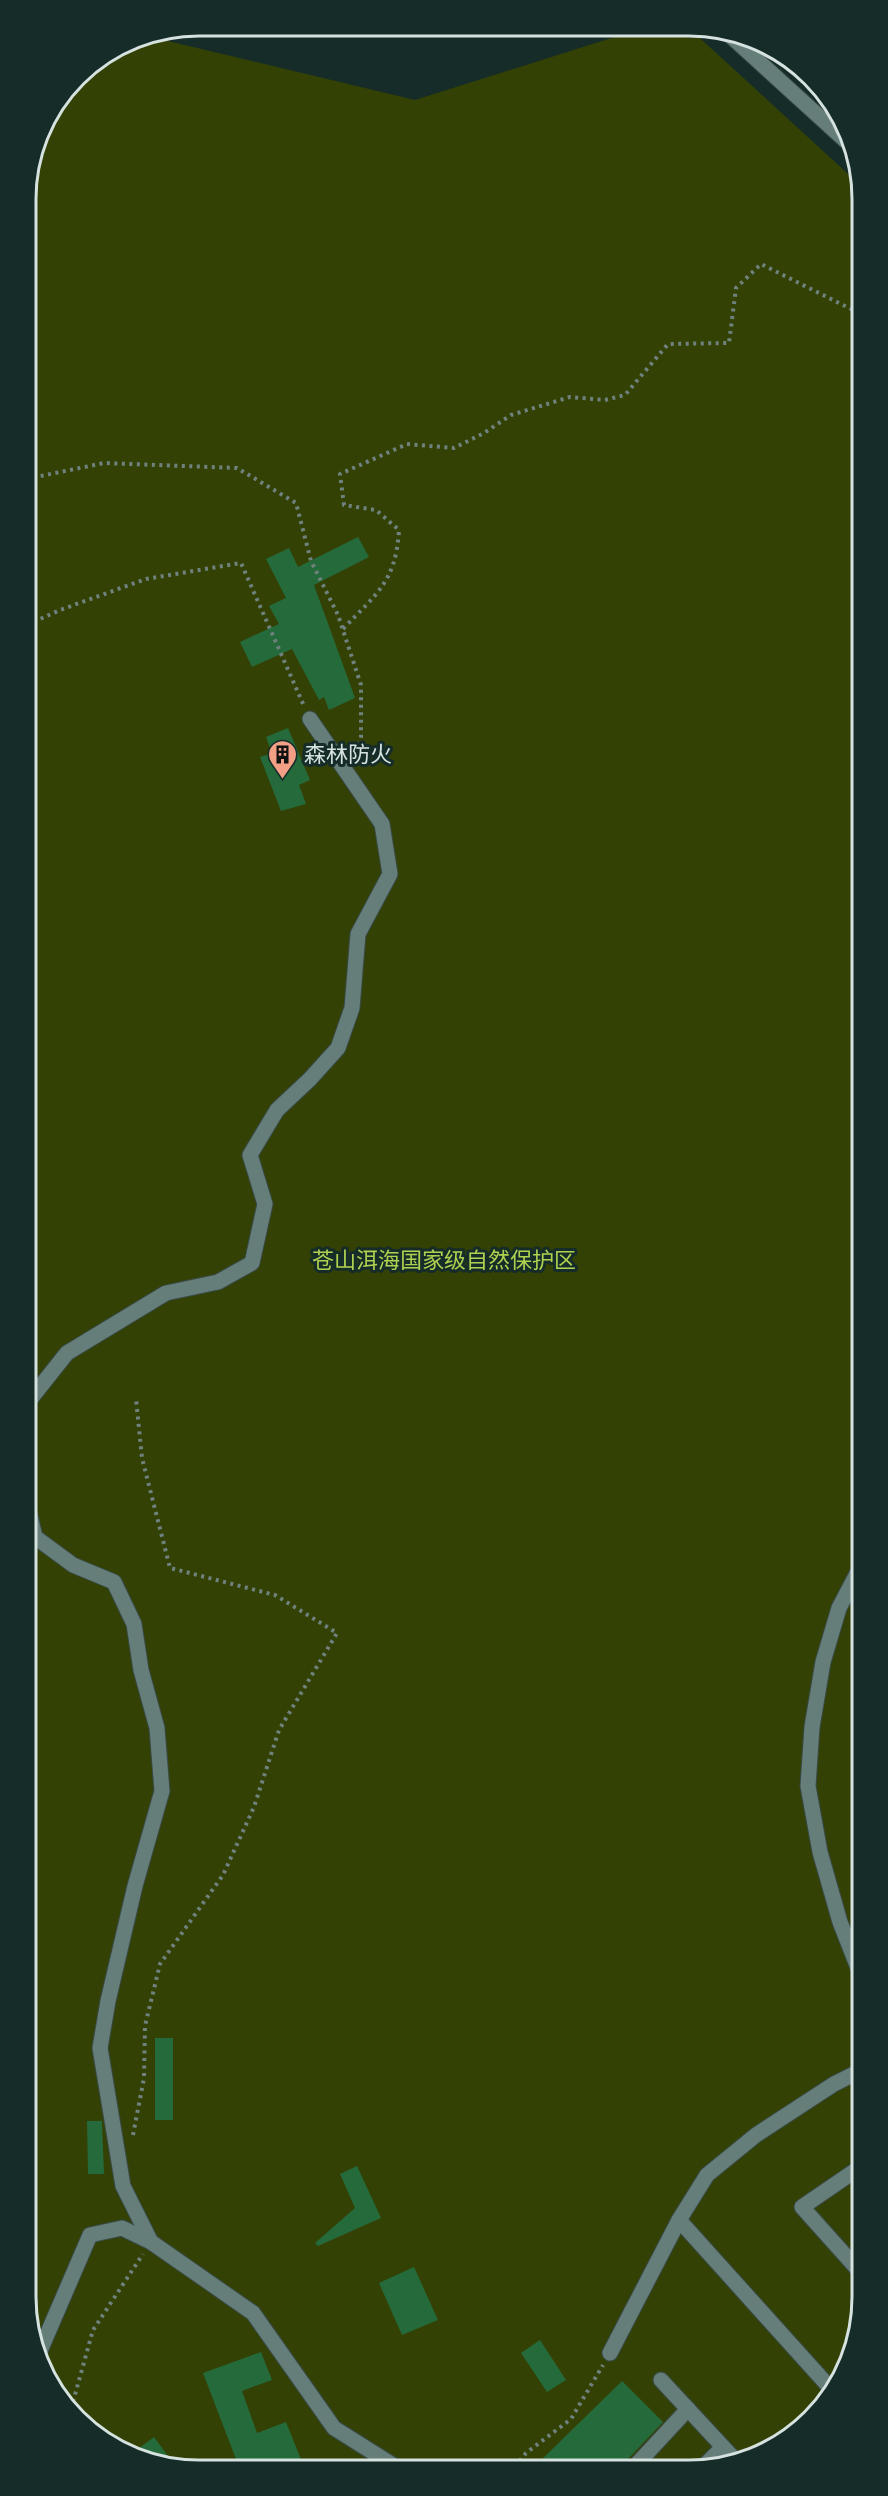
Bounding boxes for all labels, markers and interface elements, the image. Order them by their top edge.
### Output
building icon: 森林防火 [267,738,299,780]
place label: 森林防火 [304,740,392,768]
park label: 苍山洱海国家级自然保护区 [312,1246,576,1274]

